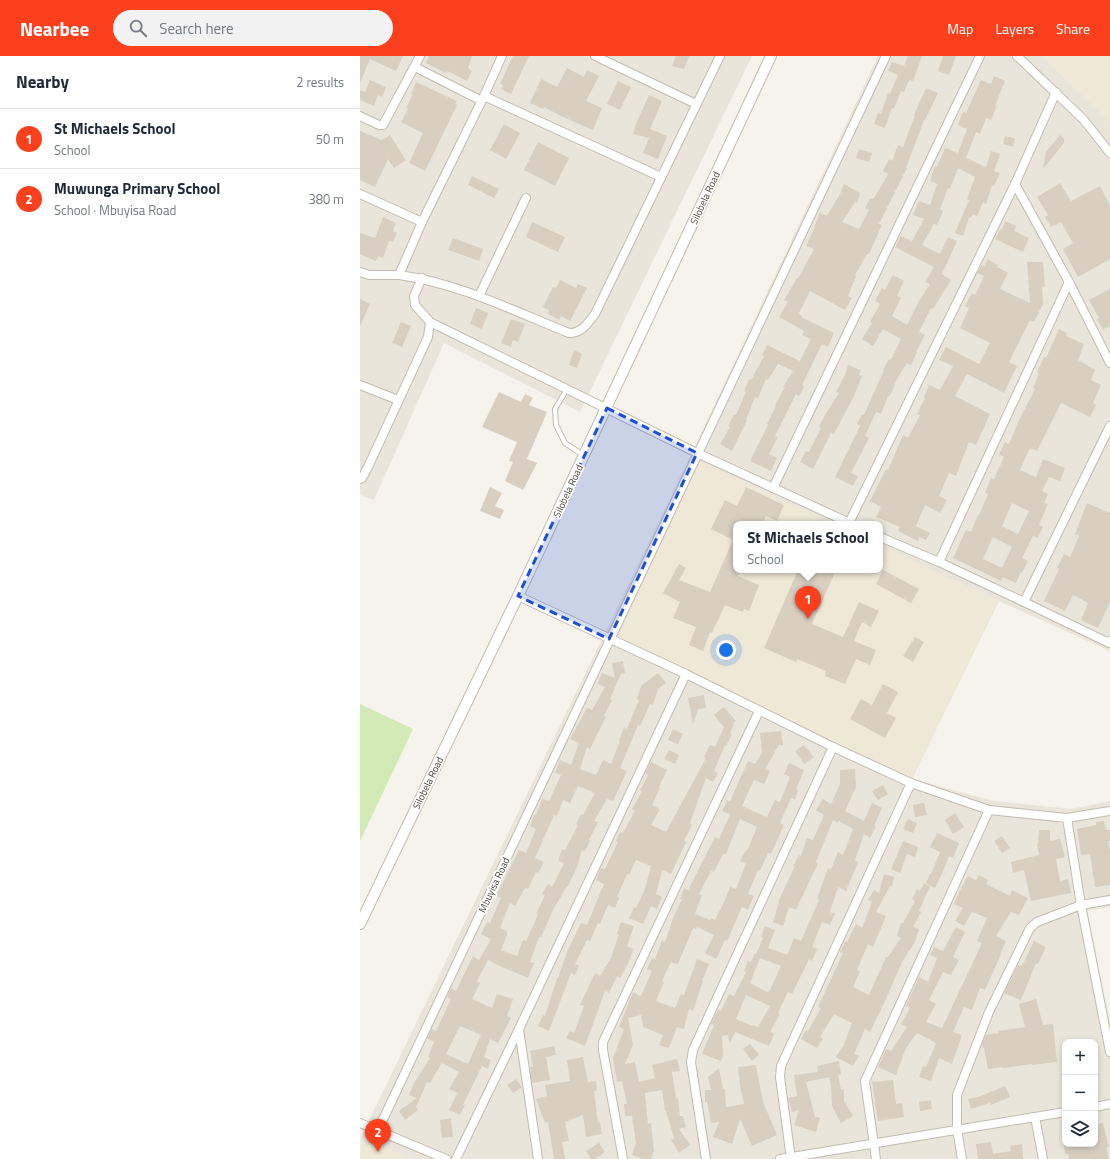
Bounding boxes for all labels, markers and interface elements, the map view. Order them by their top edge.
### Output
search box [113,10,393,46]
text: Nearbee [20,14,89,43]
icon: search [127,17,149,39]
text: Search here [159,17,234,40]
text: Map [947,18,973,39]
text: Layers [995,18,1034,39]
text: Share [1056,18,1090,39]
text: Nearby [16,69,69,95]
text: 2 results [296,72,344,92]
text: St Michaels School [54,117,175,140]
text: 1 [25,129,33,149]
text: 50 m [316,129,344,149]
text: School [54,140,90,160]
street label: Silobela Road [686,169,724,227]
text: Muwunga Primary School [54,177,220,200]
text: 2 [25,189,33,209]
text: 380 m [308,189,344,209]
text: School · Mbuyisa Road [54,200,176,220]
street label: Silobela Road [549,462,587,520]
popup [733,521,883,573]
text: St Michaels School [747,526,869,549]
text: School [747,549,784,569]
pin: 1 [795,586,821,619]
your location [716,640,736,660]
street label: Silobela Road [409,754,447,812]
street label: Mbuyisa Road [475,855,513,915]
map controls [1062,1039,1098,1147]
button: + [1062,1039,1098,1075]
button: − [1062,1075,1098,1111]
button: layers [1062,1111,1098,1147]
pin: 2 [365,1119,391,1152]

